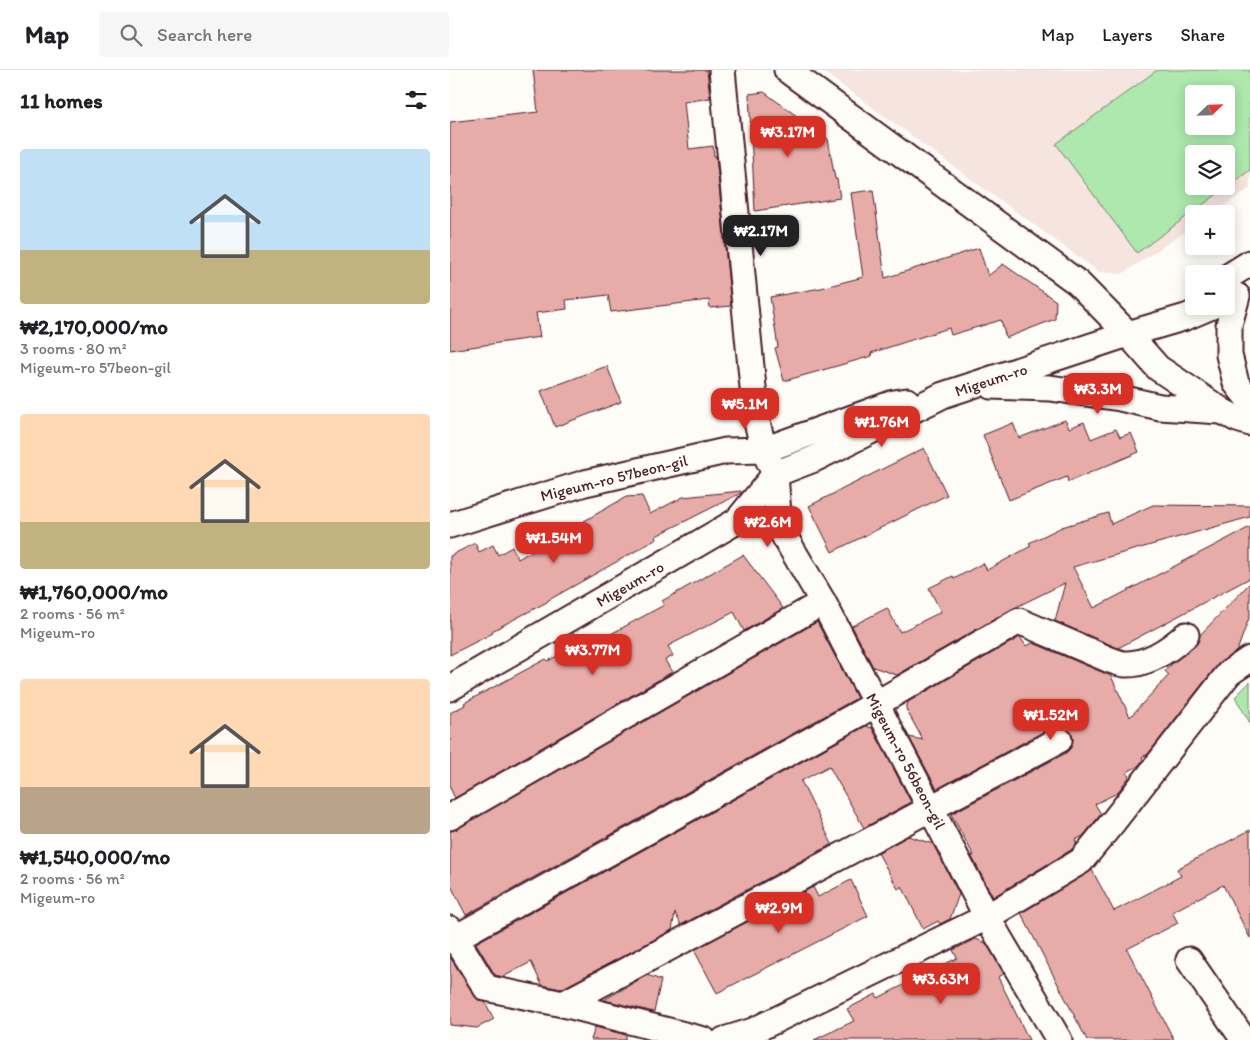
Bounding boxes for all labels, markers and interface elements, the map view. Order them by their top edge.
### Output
search box [99,12,449,57]
text: Map [25,20,69,49]
icon: search [117,21,145,49]
text: Search here [157,23,252,46]
text: Map [1041,24,1074,46]
text: Layers [1102,24,1152,46]
text: Share [1180,24,1225,46]
north arrow [1185,85,1235,135]
map controls [1185,85,1235,315]
icon: filters [402,86,430,114]
text: 11 homes [20,88,103,113]
pin: ₩3.17M [747,116,829,158]
text: ₩3.17M [761,122,815,141]
button: layers [1185,145,1235,195]
icon: home [180,181,270,271]
button: + [1185,205,1235,255]
pin: ₩2.17M [720,214,802,257]
text: ₩2.17M [734,221,788,240]
button: − [1185,265,1235,315]
text: ₩2,170,000/mo [20,314,168,339]
text: 3 rooms · 80 m² [20,339,127,358]
text: Migeum-ro 57beon-gil [20,358,171,377]
street label: Migeum-ro [952,359,1030,401]
pin: ₩3.3M [1063,372,1133,415]
text: ₩3.3M [1074,379,1122,398]
pin: ₩5.1M [710,388,780,430]
text: ₩5.1M [722,394,768,413]
pin: ₩1.76M [841,406,923,448]
text: ₩1.76M [855,412,909,431]
icon: home [180,446,270,536]
street label: Migeum-ro 57beon-gil [538,450,690,505]
pin: ₩2.6M [733,506,803,548]
text: ₩2.6M [744,512,792,531]
pin: ₩1.54M [513,522,595,564]
text: ₩1.54M [526,528,582,547]
street label: Migeum-ro [593,557,667,611]
text: ₩1,760,000/mo [20,579,168,604]
text: 2 rooms · 56 m² [20,604,125,623]
text: Migeum-ro [20,623,95,642]
pin: ₩3.77M [552,634,634,676]
text: ₩3.77M [566,640,620,659]
street label: Migeum-ro 56beon-gil [862,690,950,833]
pin: ₩1.52M [1010,698,1092,741]
text: ₩1.52M [1024,705,1078,724]
icon: home [180,711,270,801]
text: ₩1,540,000/mo [20,844,170,869]
text: 2 rooms · 56 m² [20,869,125,888]
text: Migeum-ro [20,888,95,907]
pin: ₩2.9M [744,892,814,934]
text: ₩2.9M [756,898,802,917]
pin: ₩3.63M [900,962,982,1005]
text: ₩3.63M [913,969,969,988]

